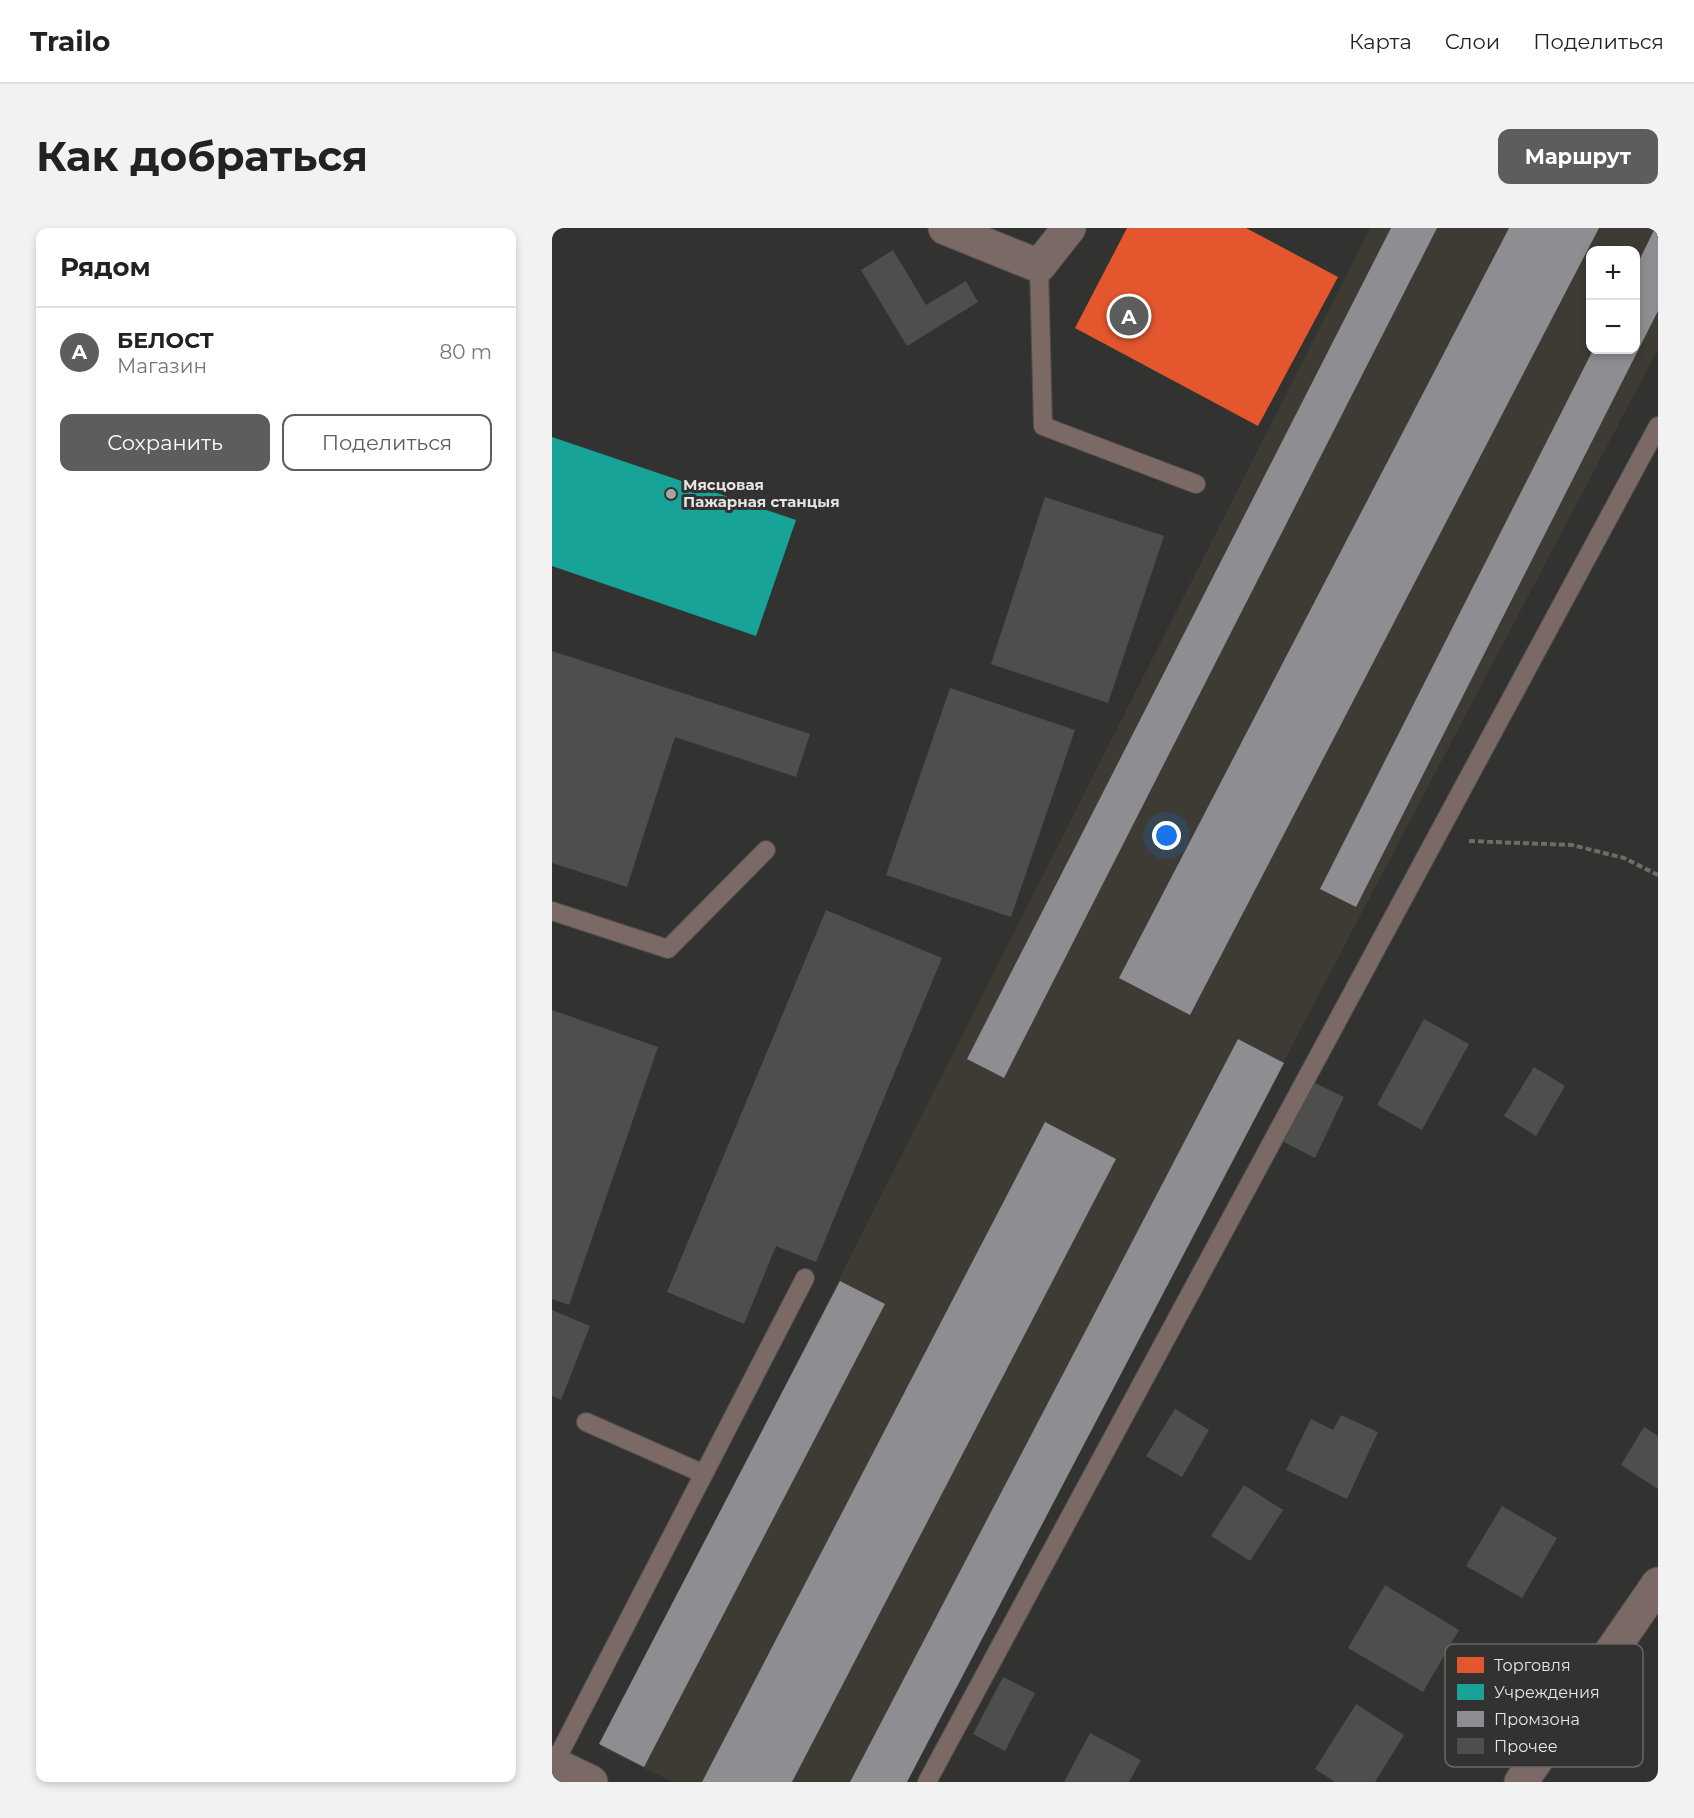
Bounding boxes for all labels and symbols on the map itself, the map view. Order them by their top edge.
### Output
pin: A [1110,294,1148,338]
place label: Мясцовая Пажарная станцыя [683,475,840,511]
marker: Мясцовая Пажарная станцыя [664,487,678,501]
your location [1152,821,1181,850]
legend [1445,1644,1643,1767]
text: Торговля [1494,1656,1571,1675]
text: Учреждения [1494,1683,1600,1702]
text: Промзона [1494,1710,1580,1729]
text: Прочее [1494,1737,1558,1756]

